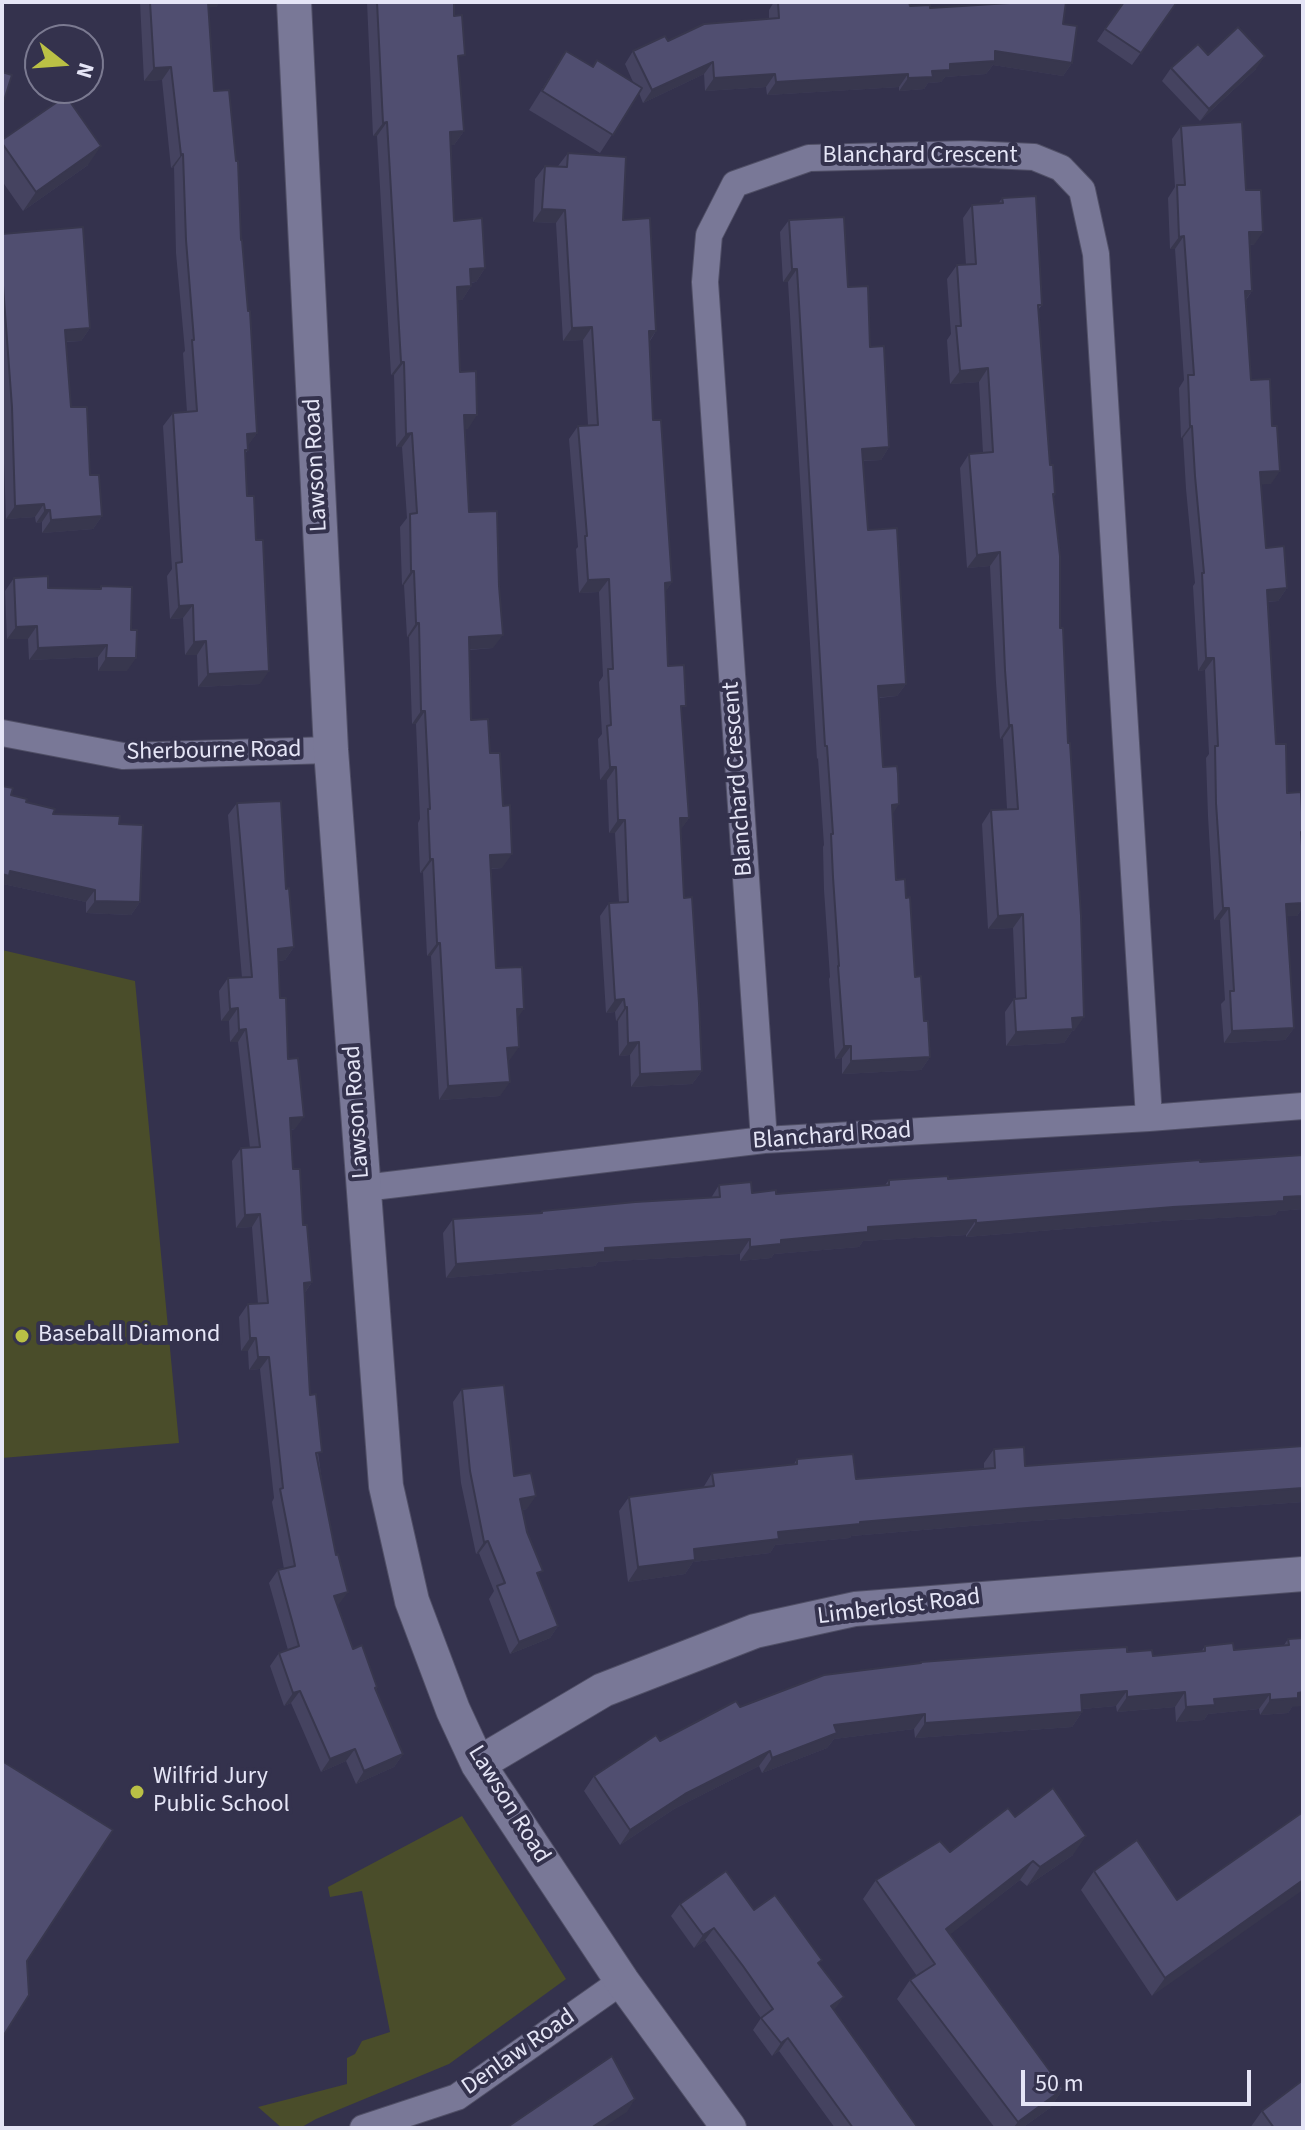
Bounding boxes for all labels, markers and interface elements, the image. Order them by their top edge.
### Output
north arrow [24,24,104,104]
text: N [68,59,102,82]
street label: Blanchard Crescent [822,143,1018,171]
street label: Lawson Road [299,398,335,532]
street label: Blanchard Crescent [718,681,760,877]
street label: Sherbourne Road [126,736,302,768]
street label: Lawson Road [339,1044,377,1180]
street label: Blanchard Road [752,1117,912,1157]
place label: Baseball Diamond [38,1322,220,1350]
marker: Baseball Diamond [13,1327,31,1345]
street label: Limberlost Road [816,1584,982,1632]
street label: Lawson Road [460,1741,556,1869]
place label: Wilfrid Jury Public School [153,1764,290,1820]
marker: Wilfrid Jury Public School [128,1783,146,1801]
street label: Denlaw Road [457,2003,581,2103]
scale bar [1025,2054,1255,2104]
text: 50 m [1035,2066,1084,2101]

